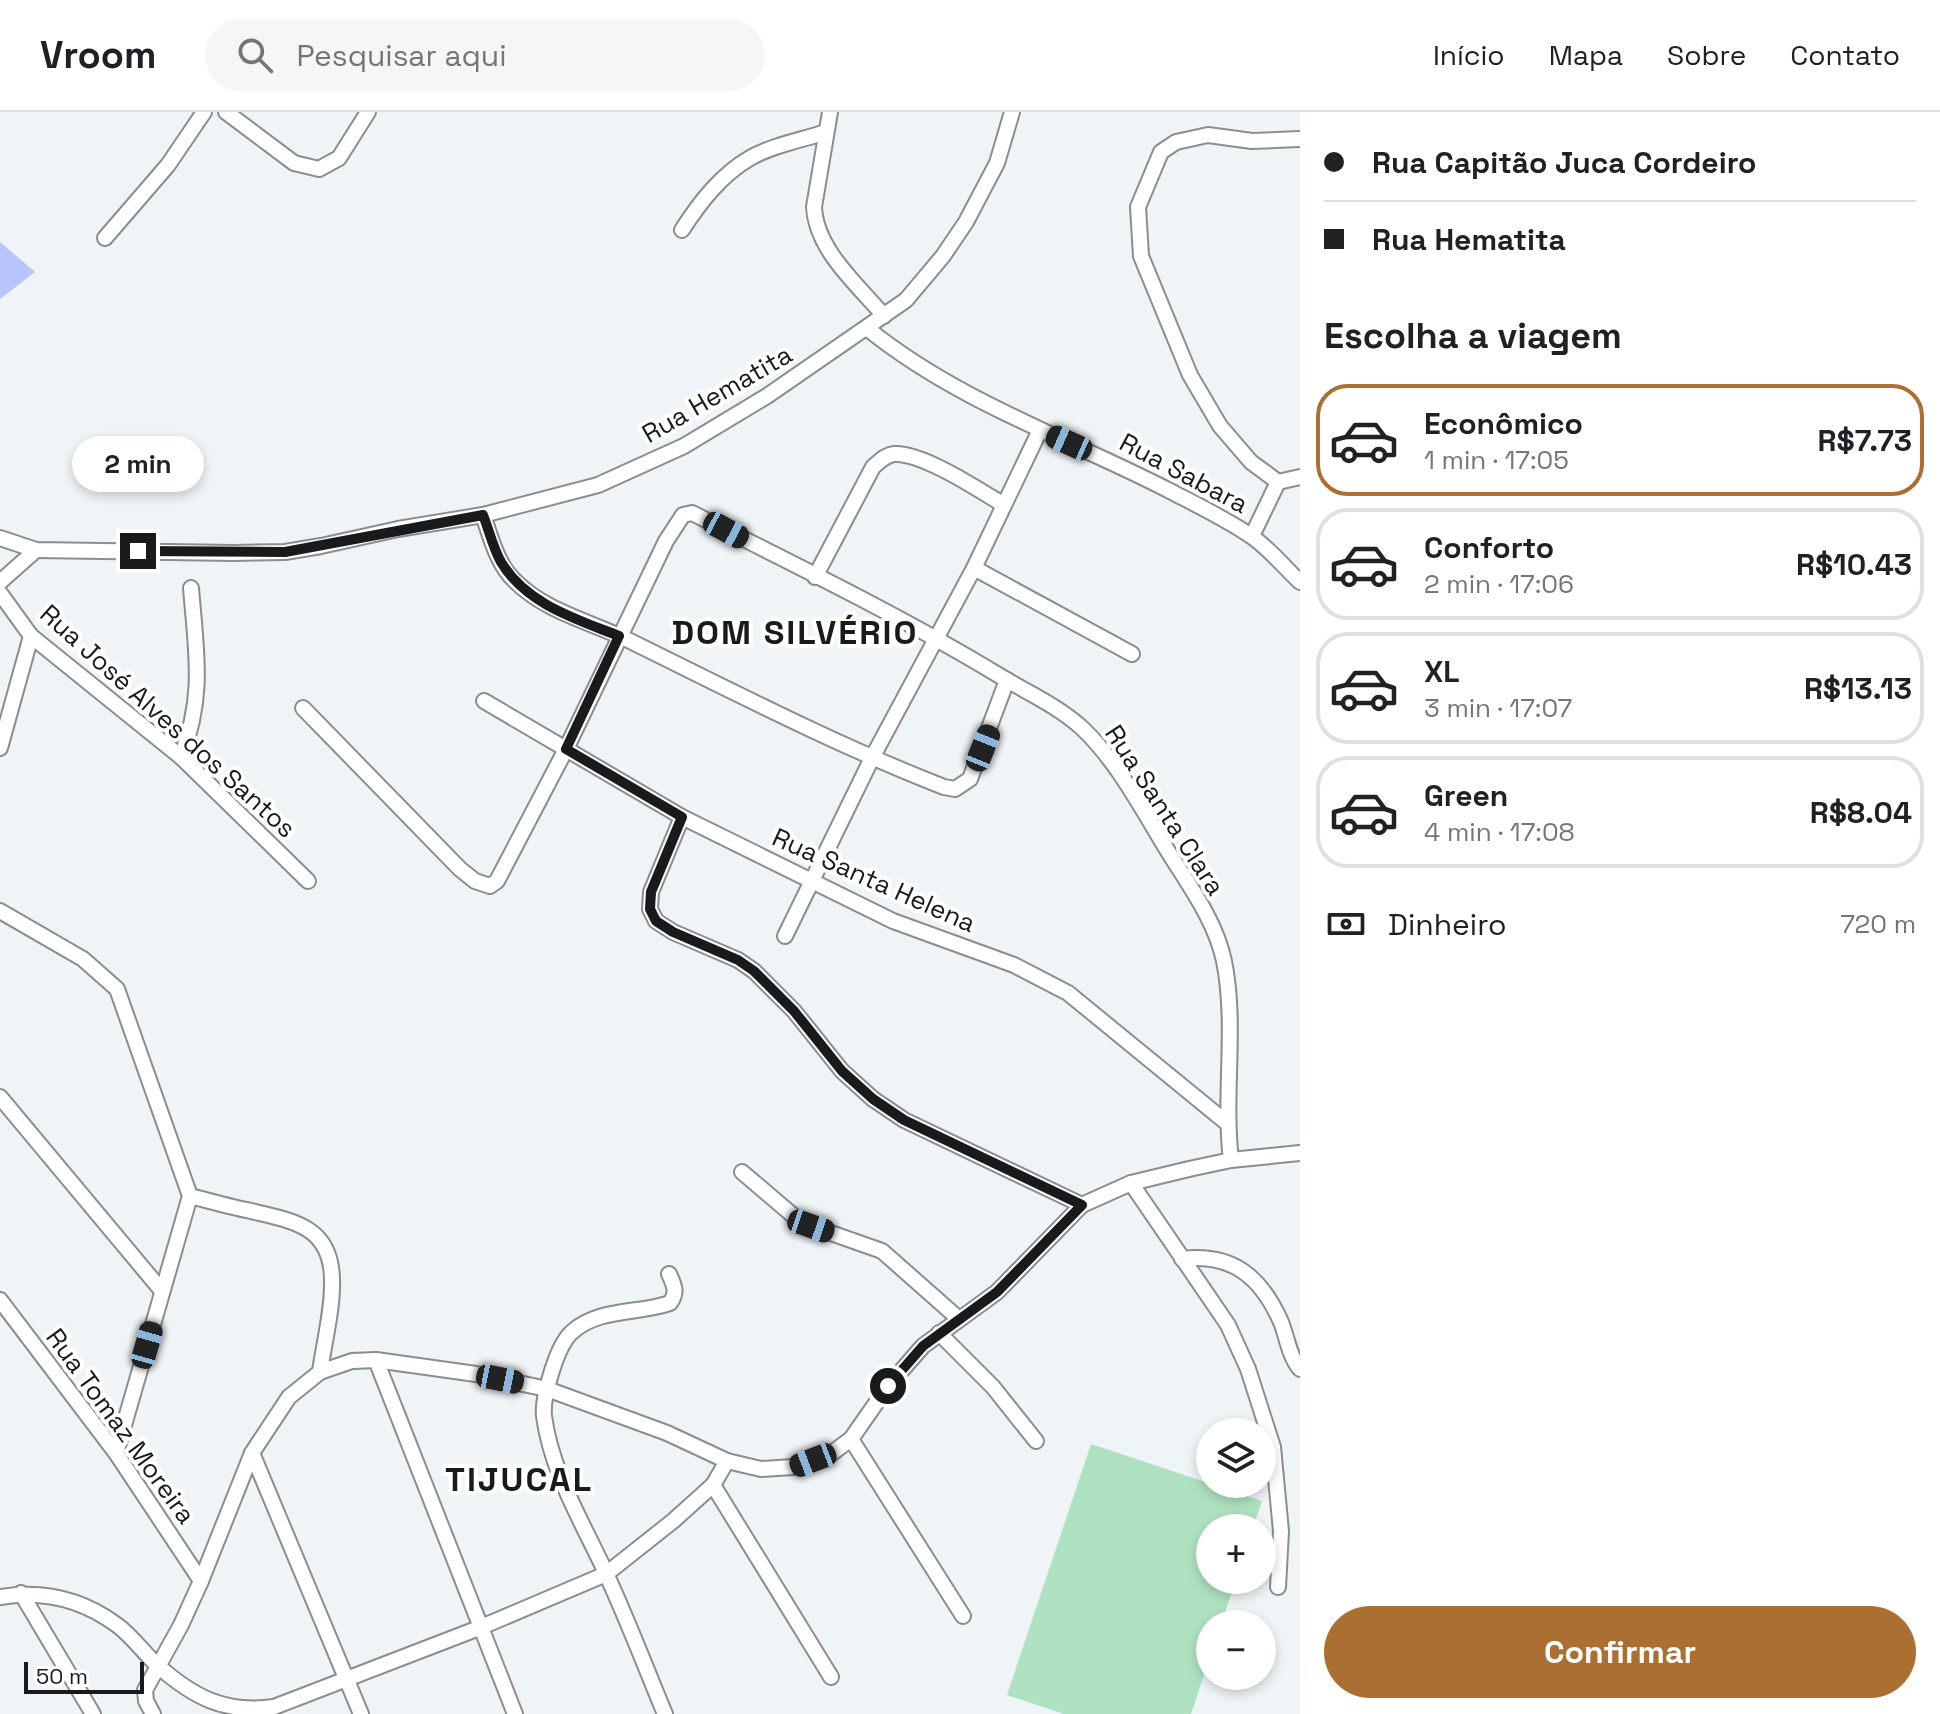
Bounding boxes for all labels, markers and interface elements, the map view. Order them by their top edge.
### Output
search box [205,19,765,91]
text: Vroom [40,31,157,79]
icon: search [233,33,277,77]
text: Pesquisar aqui [297,36,507,75]
text: Início [1433,37,1505,73]
text: Mapa [1549,37,1623,73]
text: Sobre [1667,37,1746,73]
text: Contato [1790,37,1900,73]
text: Rua Capitão Juca Cordeiro [1372,143,1756,182]
text: Rua Hematita [1372,220,1566,259]
text: Escolha a viagem [1324,313,1622,359]
street label: Rua Hematita [636,337,798,451]
icon: car [1328,404,1400,476]
text: Econômico [1424,404,1583,443]
text: R$7.73 [1818,421,1912,460]
car [1042,422,1096,464]
street label: Rua Sabara [1114,425,1254,521]
callout: 2 min [72,435,204,491]
text: 1 min · 17:05 [1424,443,1569,477]
text: 2 min [104,447,172,481]
car [699,508,753,552]
icon: car [1328,528,1400,600]
text: Conforto [1424,528,1554,567]
route end [120,533,156,569]
text: R$10.43 [1796,545,1912,584]
text: 2 min · 17:06 [1424,567,1574,601]
street label: Rua José Alves dos Santos [33,597,303,845]
district label: DOM SILVÉRIO [671,611,919,654]
icon: car [1328,652,1400,724]
text: XL [1424,652,1460,691]
text: R$13.13 [1804,669,1912,708]
text: 3 min · 17:07 [1424,691,1572,725]
street label: Rua Santa Clara [1097,718,1233,902]
car [963,721,1003,775]
icon: car [1328,776,1400,848]
text: Green [1424,776,1508,815]
text: R$8.04 [1810,793,1912,832]
text: 4 min · 17:08 [1424,815,1575,849]
street label: Rua Santa Helena [767,820,981,940]
icon: cash [1324,902,1368,946]
text: Dinheiro [1388,905,1506,944]
text: 720 m [1840,907,1916,941]
car [784,1207,838,1245]
car [129,1319,165,1371]
street label: Rua Tomaz Moreira [39,1322,203,1530]
car [474,1363,526,1395]
route start [870,1368,906,1404]
map controls [1196,1418,1276,1690]
button: layers [1196,1418,1276,1498]
car [786,1440,840,1480]
district label: TIJUCAL [445,1458,593,1501]
button: + [1196,1514,1276,1594]
button: Confirmar [1324,1606,1916,1698]
button: − [1196,1610,1276,1690]
scale bar [24,1658,144,1694]
text: 50 m [36,1662,88,1690]

